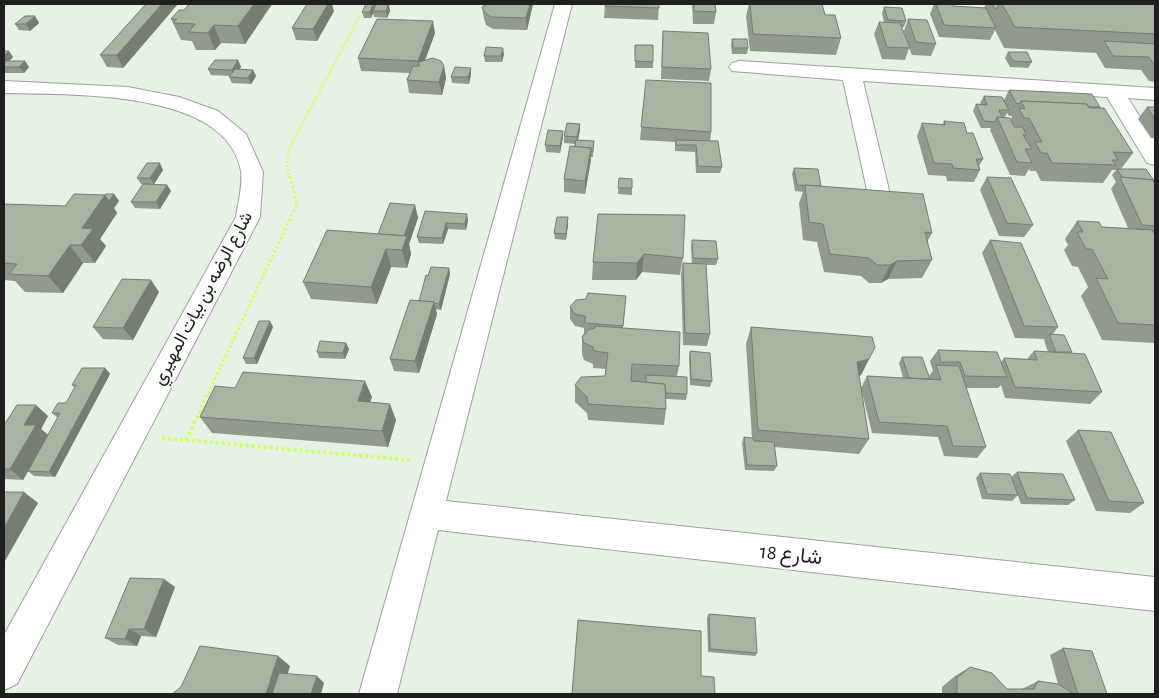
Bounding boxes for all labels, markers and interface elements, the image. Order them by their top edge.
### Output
street label: شارع الرضه بن بيات المهيري [150,209,261,390]
street label: شارع 18 [758,541,823,571]

